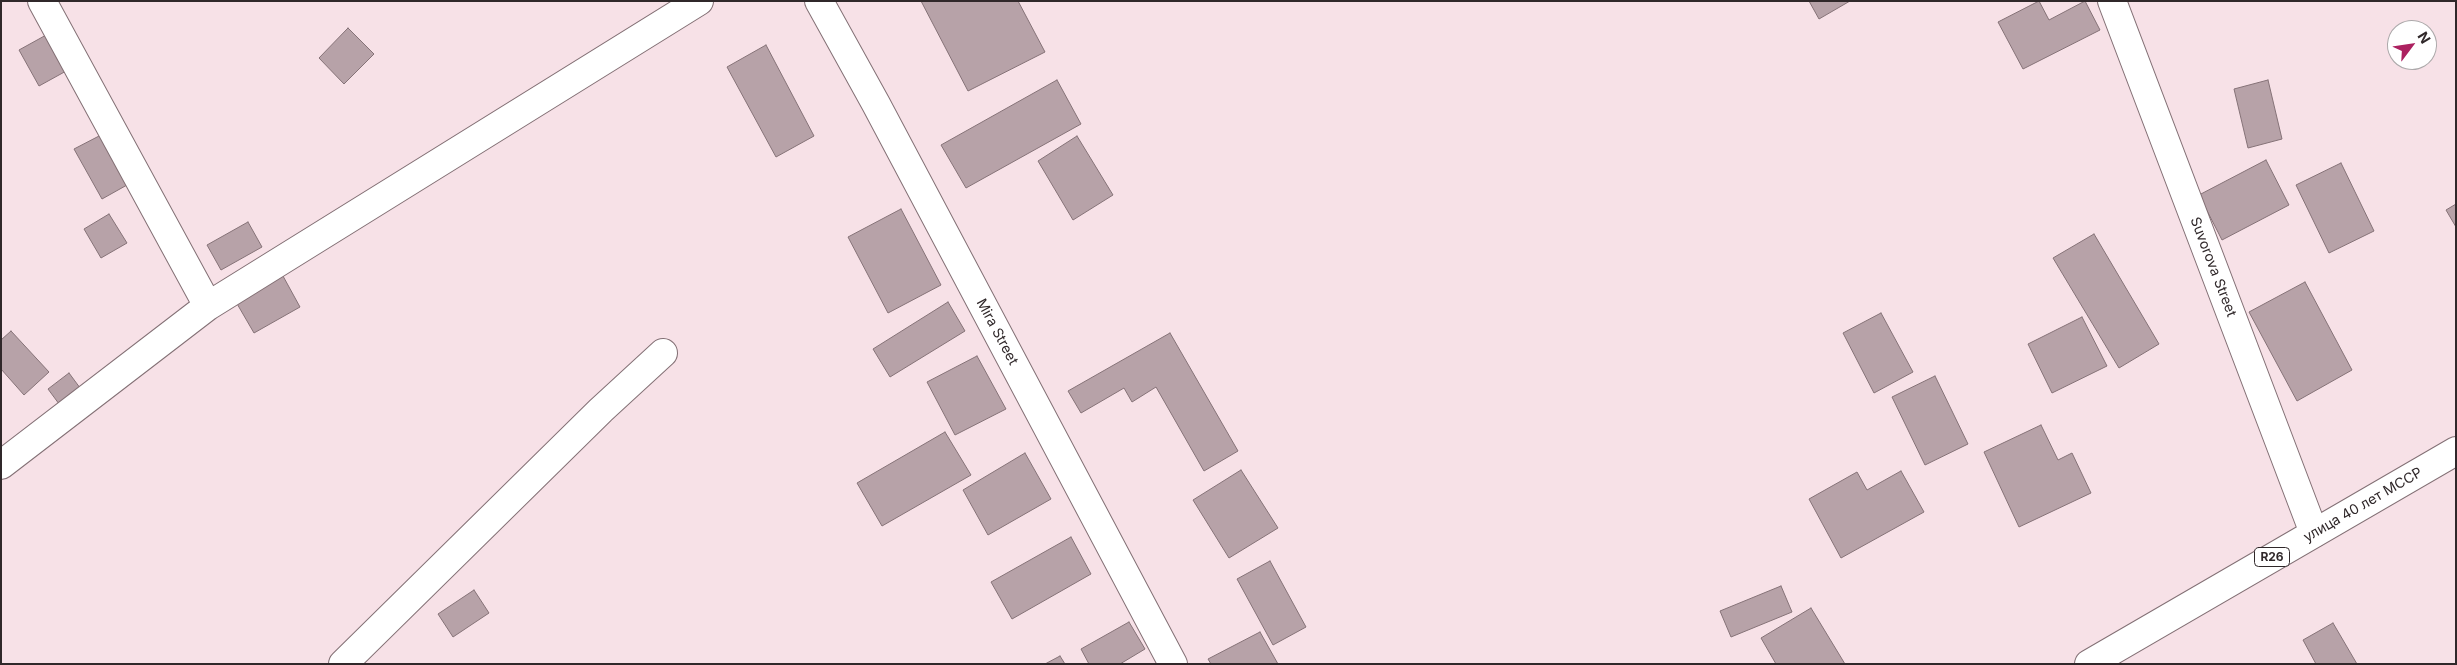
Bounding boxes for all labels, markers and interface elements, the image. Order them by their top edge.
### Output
north arrow [2387,20,2437,70]
text: N [2414,29,2434,46]
street label: Suvorova Street [2186,215,2240,319]
street label: Mira Street [973,296,1021,368]
street label: улица 40 лет МССР [2301,464,2425,546]
road number: R26 [2254,548,2290,566]

